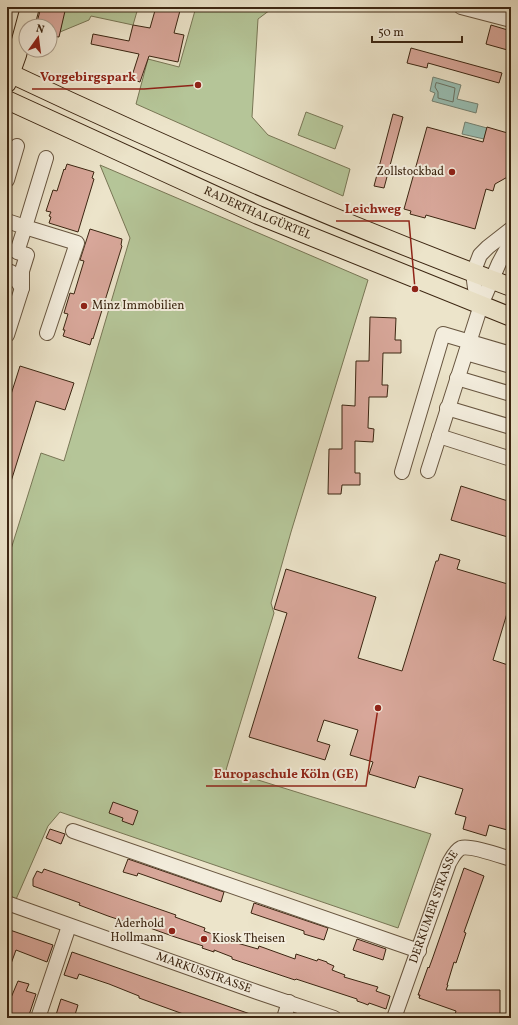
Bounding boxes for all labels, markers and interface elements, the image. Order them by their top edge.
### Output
north arrow [18,18,58,58]
scale bar [372,18,462,44]
text: N [34,22,46,38]
text: 50 m [378,25,404,41]
callout: Vorgebirgspark [32,64,144,89]
text: Vorgebirgspark [40,69,136,87]
place label: Zollstockbad [376,164,444,180]
marker: Zollstockbad [447,167,457,177]
street label: RADERTHALGÜRTEL [201,183,314,244]
callout: Leichweg [336,196,409,221]
text: Leichweg [345,201,401,219]
place label: Minz Immobilien [92,298,184,314]
marker: Minz Immobilien [79,301,89,311]
callout: Europaschule Köln (GE) [206,761,366,786]
text: Europaschule Köln (GE) [214,766,358,784]
street label: DERKUMER STRASSE [406,847,462,966]
place label: Aderhold Hollmann [111,916,164,946]
marker: Aderhold Hollmann [167,926,177,936]
place label: Kiosk Theisen [212,931,285,947]
marker: Kiosk Theisen [199,934,209,944]
street label: MARKUSSTRASSE [154,949,254,997]

